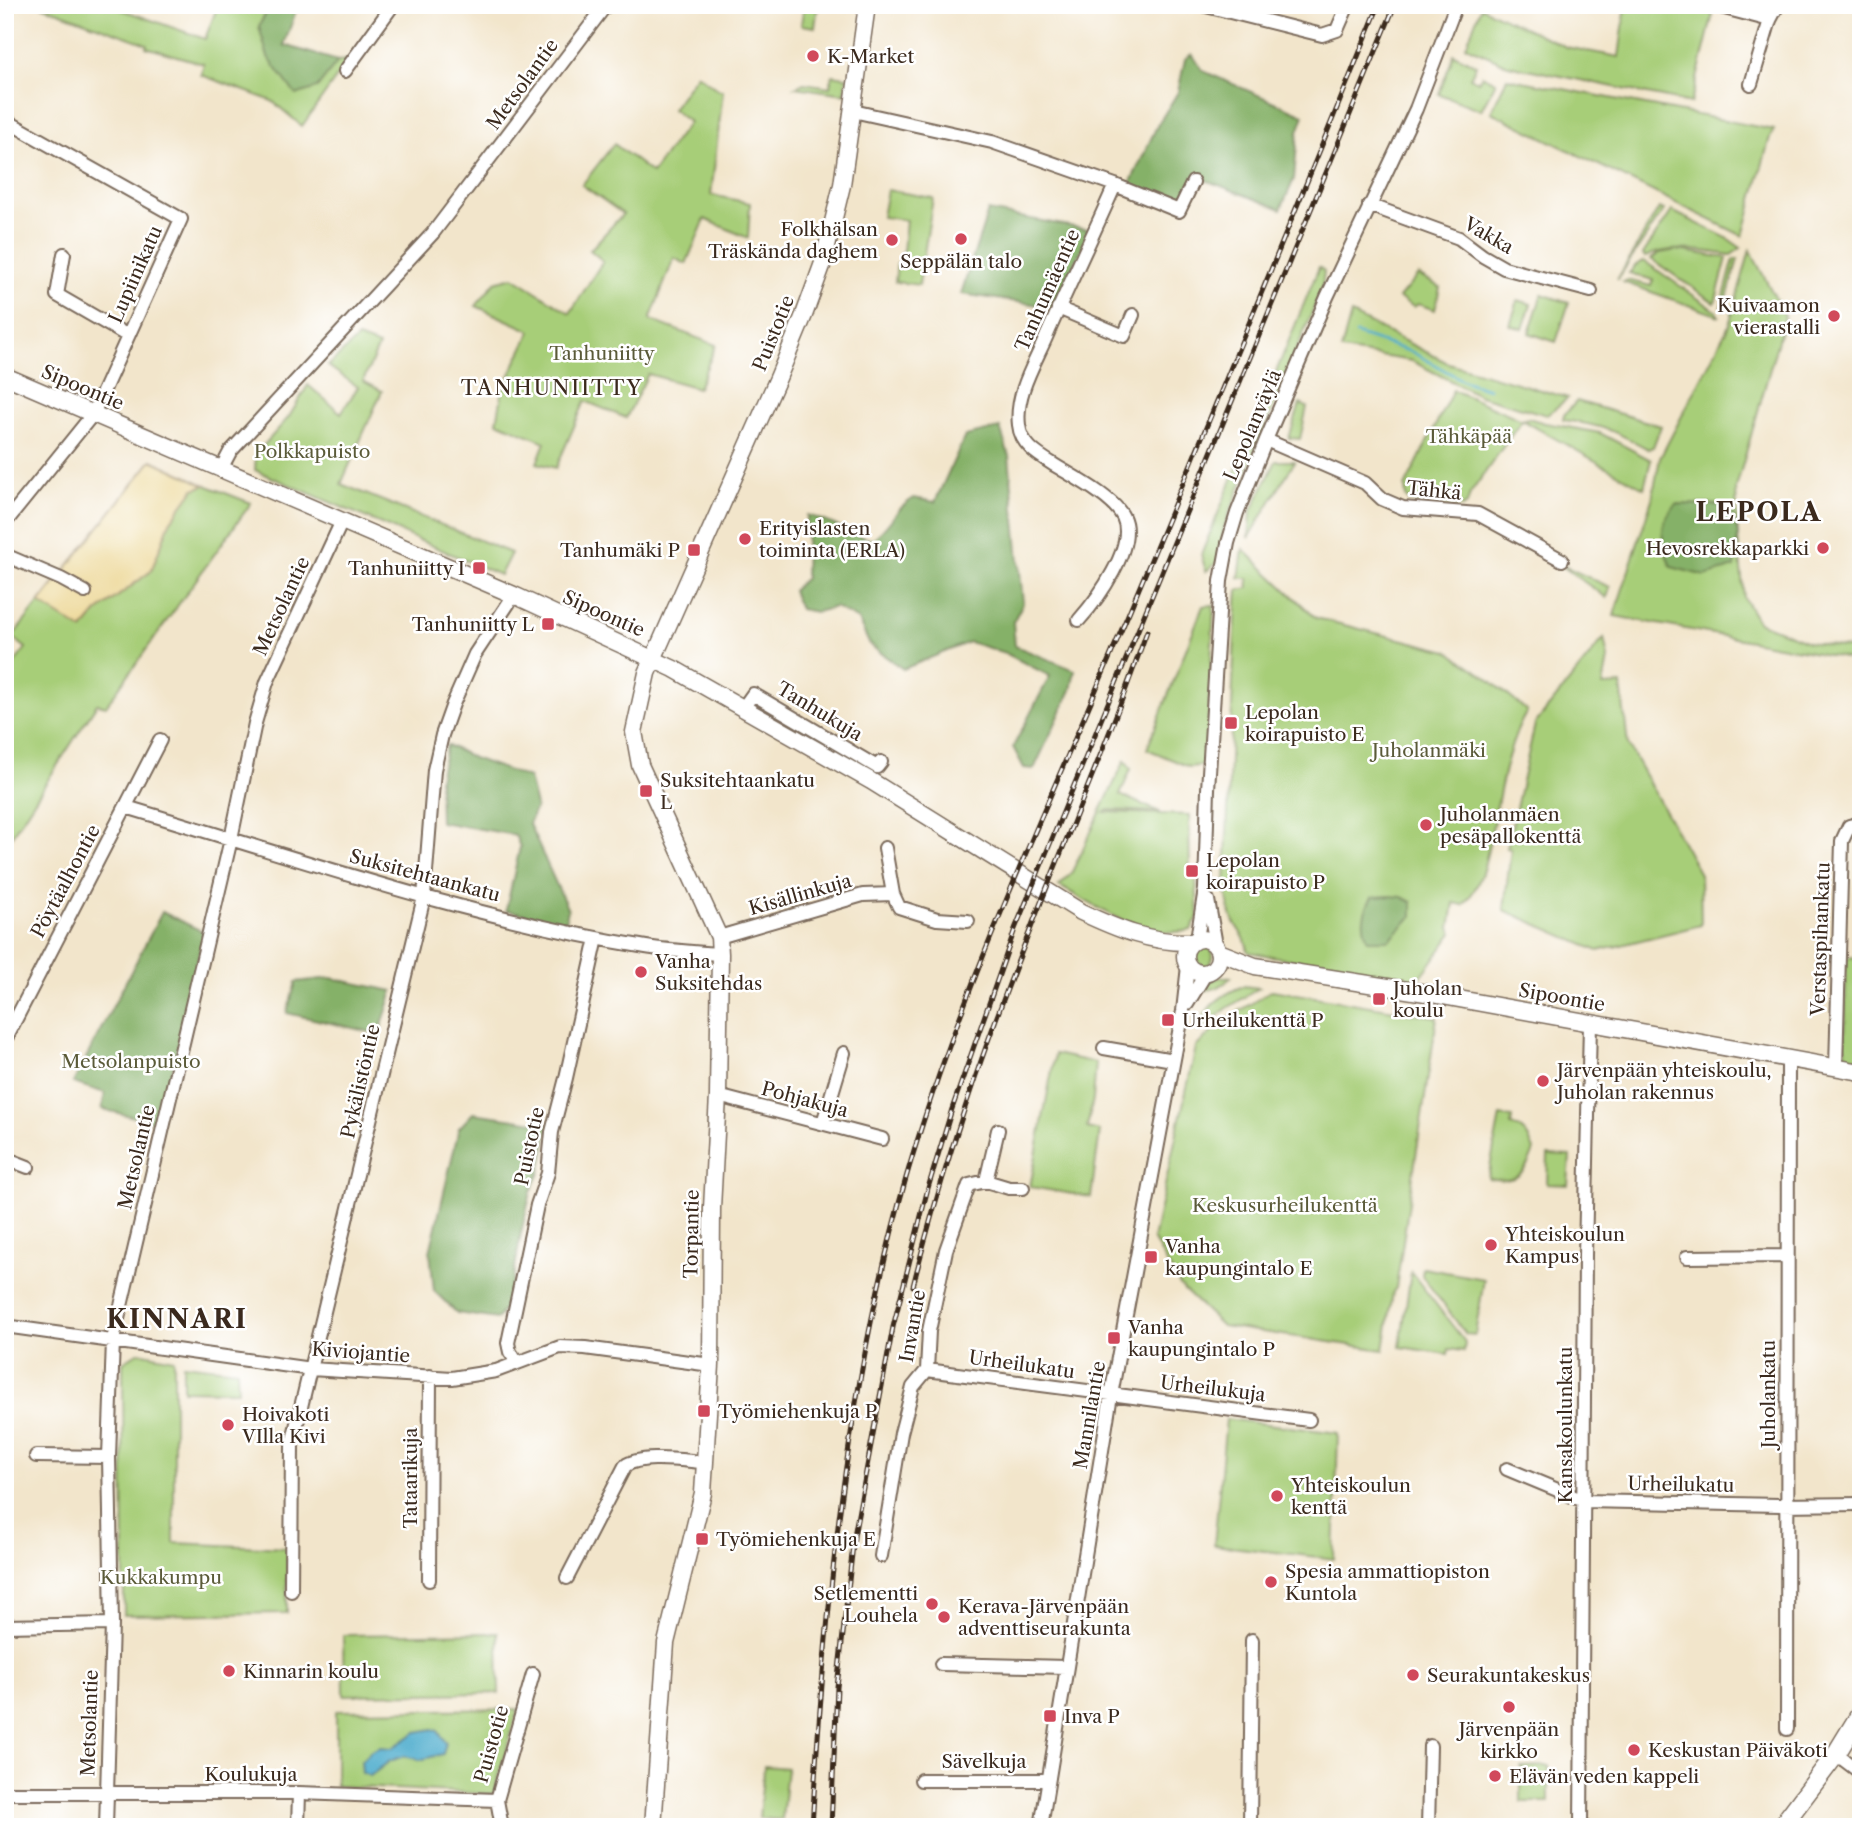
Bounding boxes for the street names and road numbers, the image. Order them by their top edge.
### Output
street label: Metsolantie [482,34,563,134]
street label: Vakka [1459,212,1518,259]
street label: Lupiinikatu [104,222,167,326]
street label: Tanhumäentie [1010,226,1085,355]
street label: Puistotie [748,292,799,374]
street label: Sipoontie [38,360,127,415]
street label: Lepolanväylä [1219,366,1286,484]
street label: Tähkä [1405,476,1462,505]
street label: Metsolantie [248,553,314,659]
street label: Sipoontie [559,585,648,642]
street label: Tanhukuja [773,677,867,746]
street label: Pöytäalhontie [26,821,105,942]
street label: Suksitehtaankatu [347,844,503,907]
street label: Verstaspihankatu [1806,861,1835,1017]
street label: Kisällinkuja [746,869,854,920]
street label: Sipoontie [1517,979,1607,1016]
street label: Pykälistöntie [336,1022,385,1141]
street label: Pohjakuja [759,1077,851,1122]
street label: Metsolantie [113,1103,160,1212]
street label: Puistotie [510,1105,549,1187]
street label: Torpantie [679,1189,704,1279]
street label: Invantie [895,1288,930,1364]
street label: Kiviojantie [311,1338,411,1367]
street label: Juholankatu [1757,1340,1780,1451]
street label: Urheilukatu [967,1346,1077,1383]
street label: Kansakoulunkatu [1554,1346,1577,1503]
street label: Mannilantie [1069,1359,1110,1471]
street label: Urheilukuja [1159,1371,1267,1406]
street label: Tataarikuja [399,1427,422,1529]
street label: Urheilukatu [1627,1472,1735,1497]
street label: Metsolantie [76,1669,103,1777]
street label: Puistotie [469,1703,514,1786]
street label: Sävelkuja [942,1750,1026,1773]
street label: Koulukuja [205,1763,297,1786]

